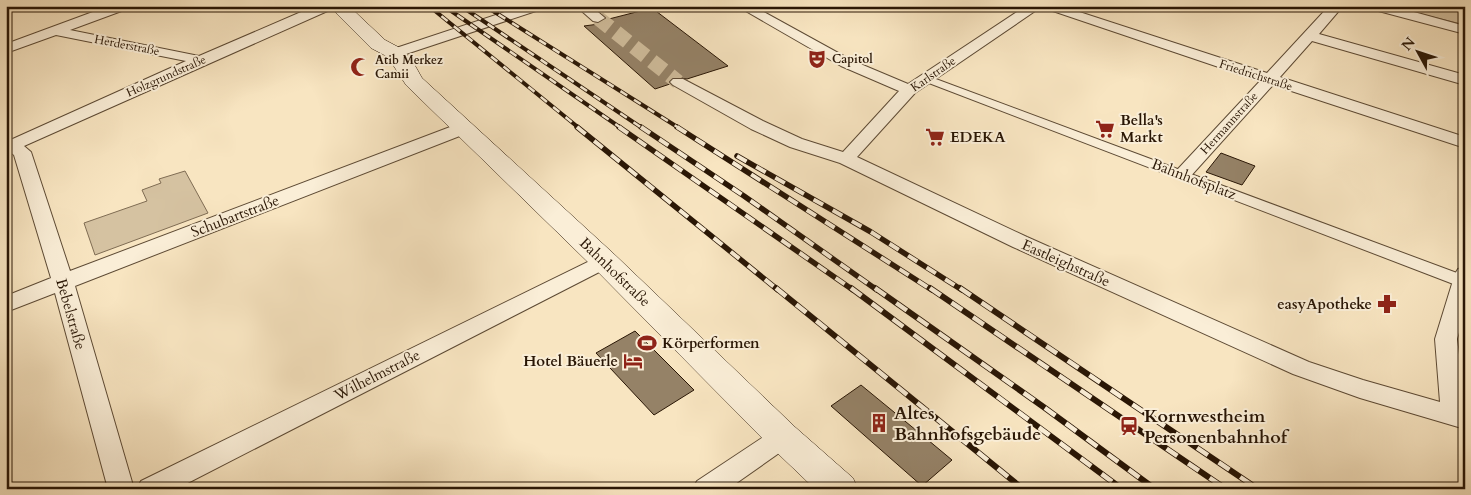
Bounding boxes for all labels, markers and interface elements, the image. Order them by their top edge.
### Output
north arrow [1394,28,1444,78]
street label: Herderstraße [93,31,161,59]
text: N [1397,33,1420,55]
theatre icon: Capitol [806,48,828,70]
street label: Holzgrundstraße [124,51,208,101]
place label: Capitol [832,51,873,67]
place label: Atib Merkez Camii [375,52,443,82]
street label: Karlstraße [907,53,959,95]
mosque icon: Atib Merkez Camii [349,56,371,78]
street label: Friedrichstraße [1217,56,1295,94]
street label: Hermannstraße [1197,88,1261,158]
place label: Bella's Markt [1120,110,1163,147]
supermarket icon: Bella's Markt [1094,118,1116,140]
supermarket icon: EDEKA [924,126,946,148]
place label: EDEKA [950,127,1006,147]
street label: Bahnhofsplatz [1149,154,1239,204]
street label: Schubartstraße [188,190,282,242]
street label: Bahnhofstraße [575,233,655,311]
street label: Eastleighstraße [1019,235,1113,291]
street label: Bebelstraße [51,276,91,352]
pharmacy icon: easyApotheke [1376,293,1398,315]
place label: easyApotheke [1277,294,1372,314]
sports icon: Körperformen [636,332,658,354]
place label: Körperformen [662,333,760,353]
street label: Wilhelmstraße [330,345,423,406]
hotel icon: Hotel Bäuerle [622,350,644,372]
place label: Hotel Bäuerle [523,351,618,371]
place label: Altes Bahnhofsgebäude [894,401,1041,447]
place label: Kornwestheim Personenbahnhof [1144,404,1290,450]
building icon: Altes Bahnhofsgebäude [868,412,890,434]
station icon: Kornwestheim Personenbahnhof [1118,415,1140,437]

